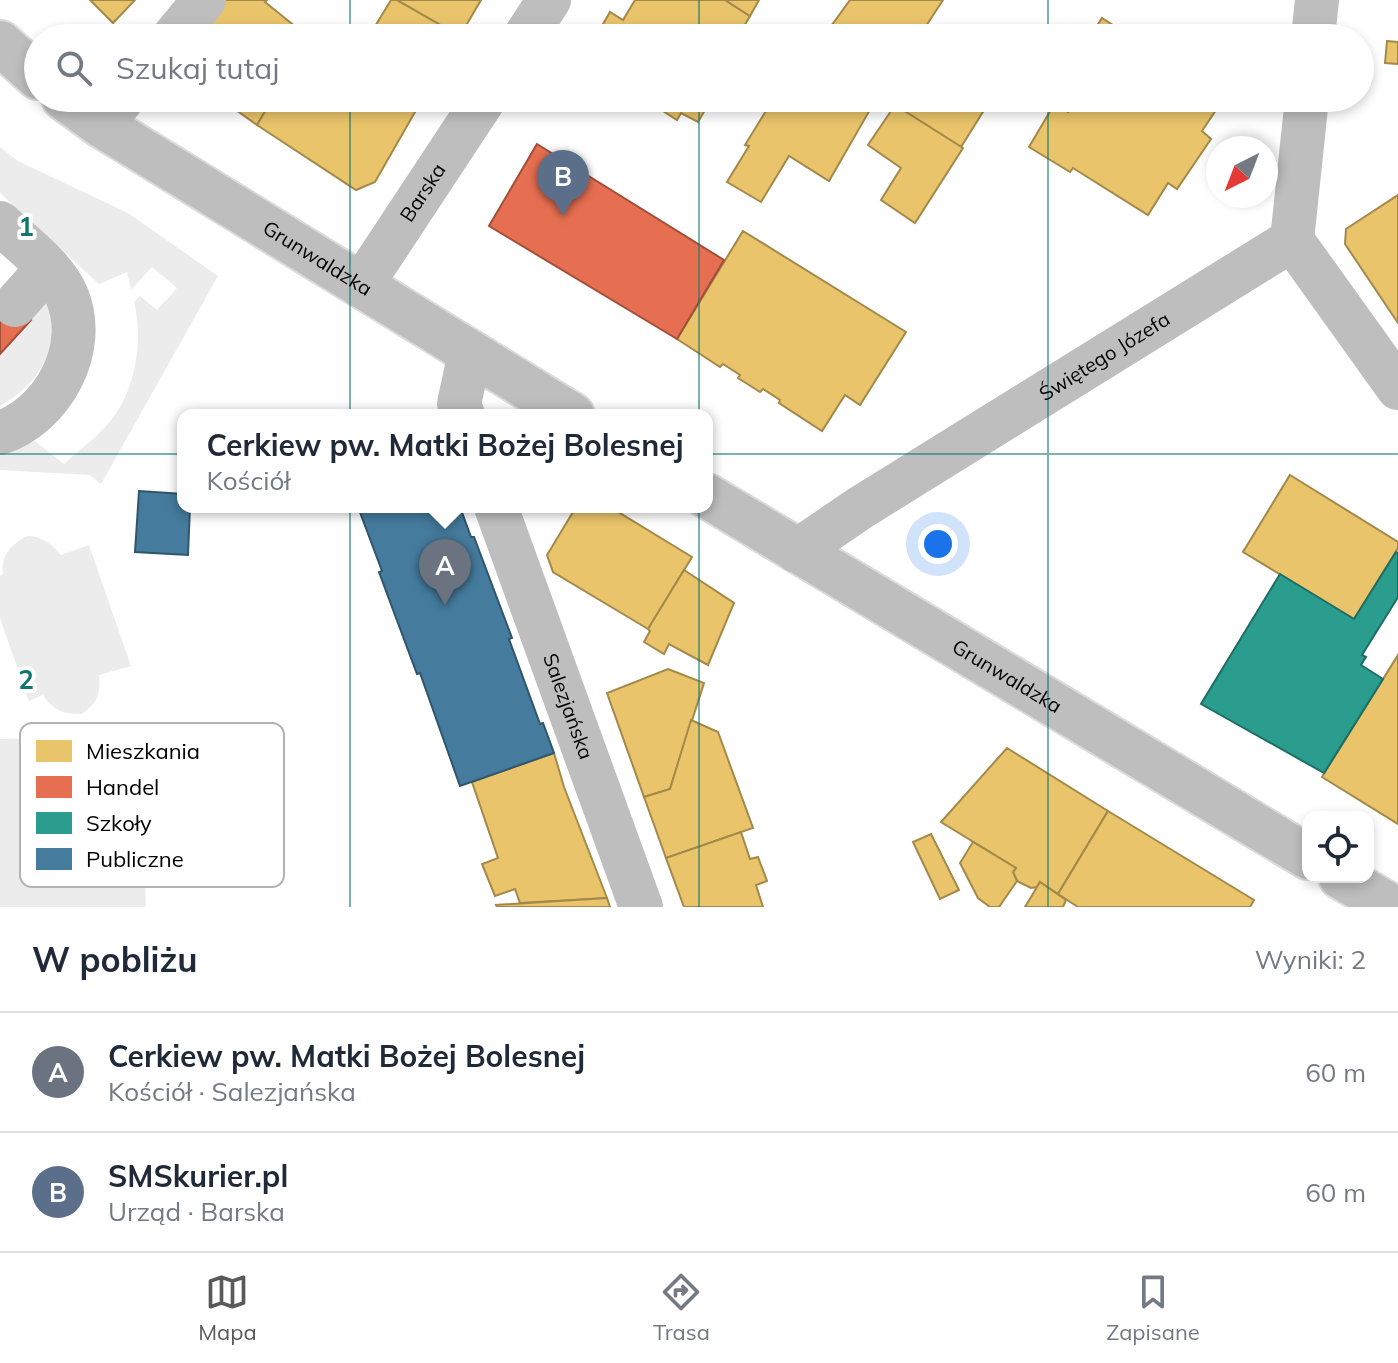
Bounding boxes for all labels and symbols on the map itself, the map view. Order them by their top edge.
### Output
north arrow [1206,136,1278,208]
pin: B [537,150,589,216]
street label: Barska [394,158,451,226]
text: 1 [18,210,34,243]
street label: Grunwaldzka [259,215,377,301]
street label: Świętego Józefa [1034,306,1174,406]
your location [918,524,958,564]
pin: A [419,539,471,605]
street label: Grunwaldzka [948,633,1067,718]
street label: Salezjańska [538,650,599,763]
text: 2 [18,663,34,696]
legend [20,723,284,887]
text: Mieszkania [86,737,200,765]
text: Handel [86,773,159,801]
text: Szkoły [86,809,152,837]
text: Publiczne [86,845,184,873]

